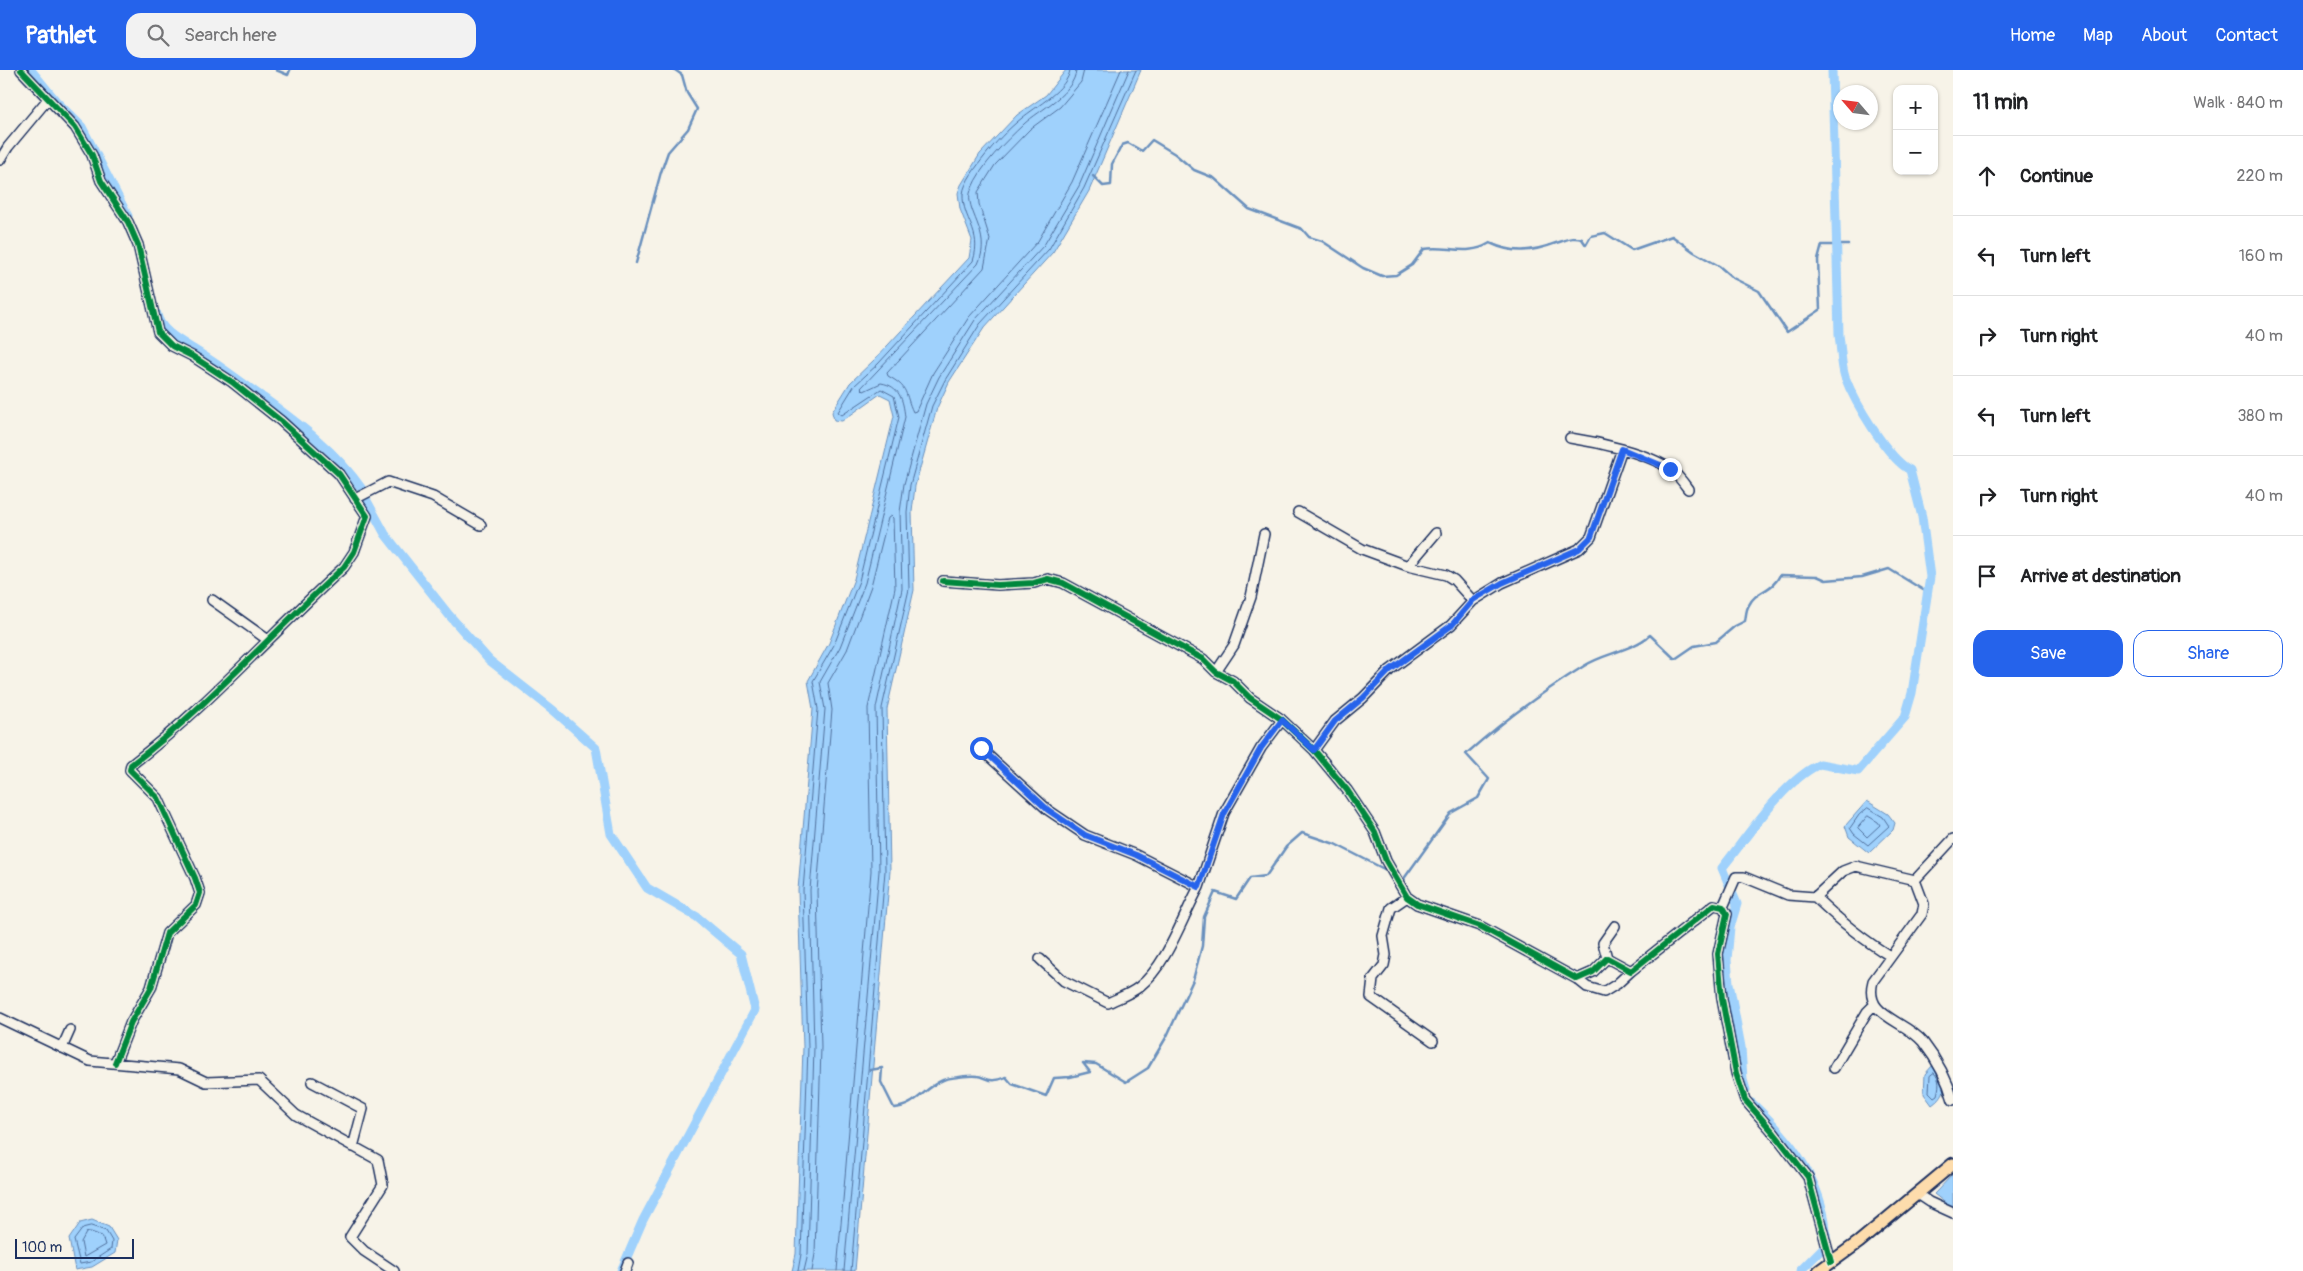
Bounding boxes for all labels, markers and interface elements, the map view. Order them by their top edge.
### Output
search box [126,13,476,58]
text: Pathlet [25,21,96,50]
icon: search [144,21,172,49]
text: Search here [184,23,277,47]
text: Home [2010,24,2055,47]
text: Map [2083,24,2113,47]
text: About [2141,24,2187,47]
text: Contact [2215,24,2278,47]
north arrow [1833,85,1878,130]
map controls [1893,85,1938,175]
button: + [1893,85,1938,130]
text: 11 min [1973,89,2028,116]
text: Walk · 840 m [2193,93,2283,113]
button: − [1893,130,1938,175]
icon: ahead [1973,162,2001,190]
text: Continue [2020,164,2093,188]
text: 220 m [2237,166,2283,186]
icon: left [1973,242,2001,270]
text: Turn left [2020,244,2090,268]
text: 160 m [2239,246,2283,266]
icon: right [1973,322,2001,350]
text: Turn right [2020,324,2098,348]
text: 40 m [2245,326,2283,346]
icon: left [1973,402,2001,430]
text: Turn left [2020,404,2090,428]
text: 380 m [2237,406,2283,426]
route end [1659,458,1682,481]
icon: right [1973,482,2001,510]
text: Turn right [2020,484,2098,508]
text: 40 m [2245,486,2283,506]
icon: arrive [1973,562,2001,590]
text: Arrive at destination [2020,564,2181,588]
button: Save [1973,630,2123,677]
button: Share [2133,630,2283,677]
route start [970,737,993,760]
scale bar [15,1236,134,1259]
text: 100 m [22,1239,62,1256]

